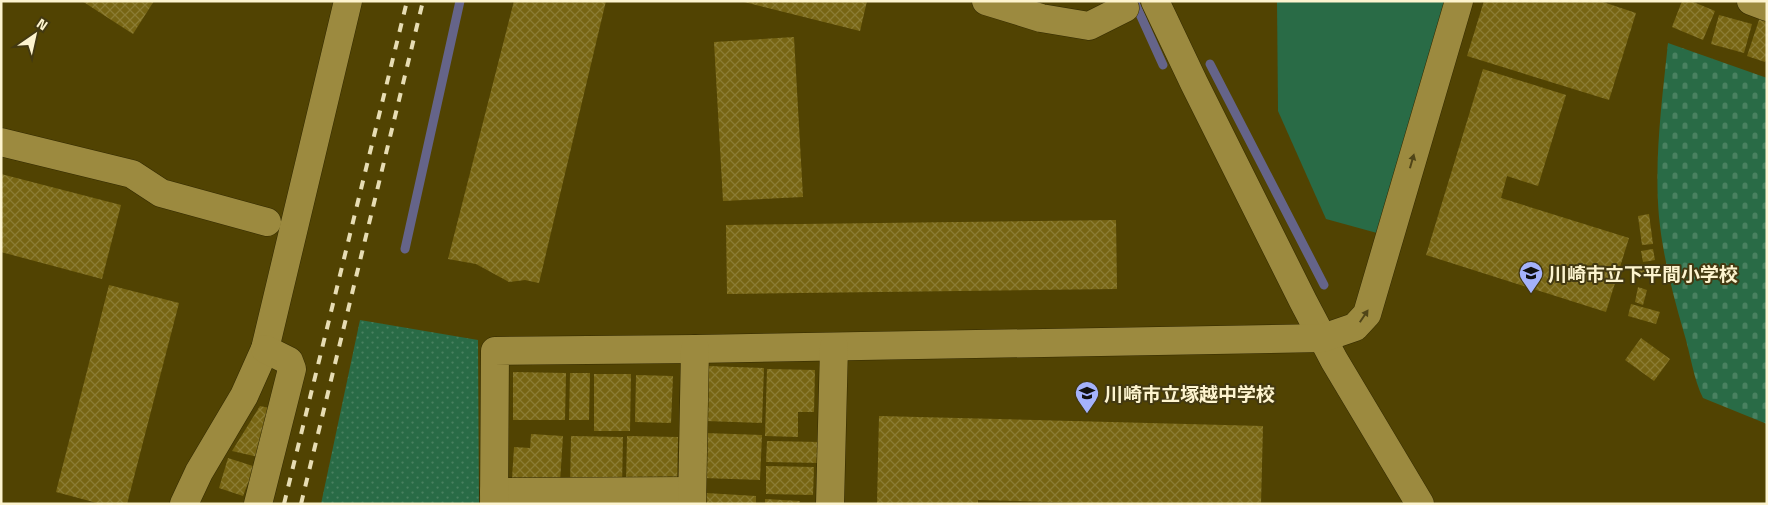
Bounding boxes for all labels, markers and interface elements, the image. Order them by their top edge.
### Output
north arrow [10,10,60,60]
text: N [33,12,52,35]
one-way arrow [1409,154,1417,169]
place label: 川崎市立下平間小学校 [1548,259,1738,288]
school or university icon: 川崎市立下平間小学校 [1518,260,1544,294]
one-way arrow [1359,309,1369,323]
place label: 川崎市立塚越中学校 [1104,379,1275,408]
school or university icon: 川崎市立塚越中学校 [1074,380,1100,414]

